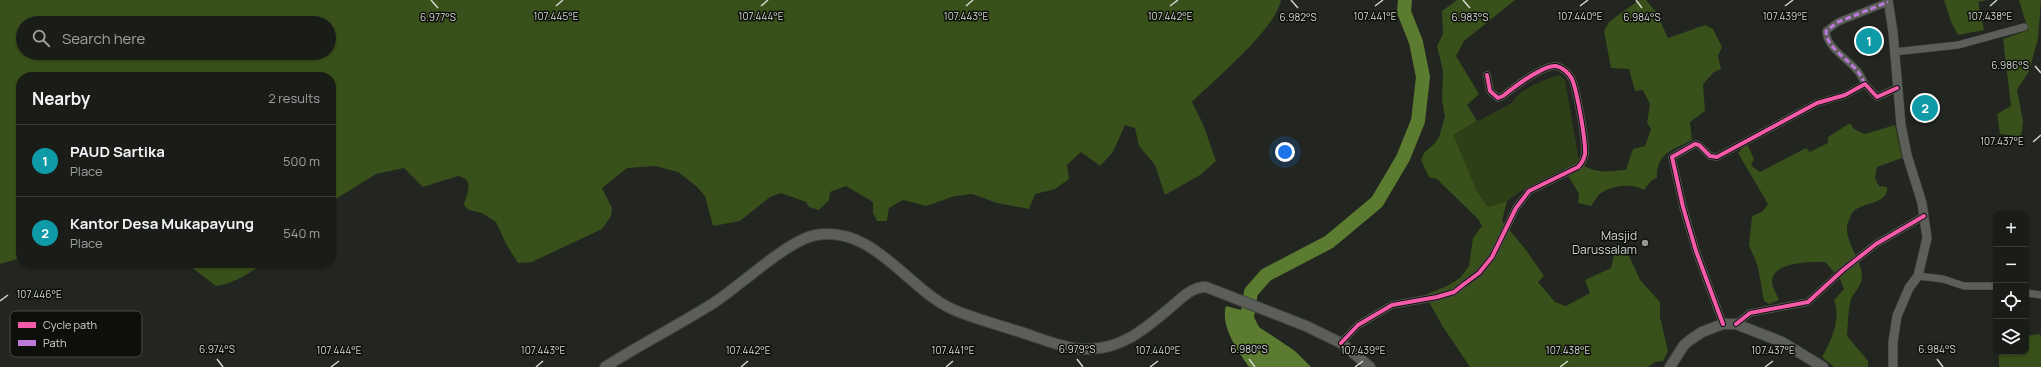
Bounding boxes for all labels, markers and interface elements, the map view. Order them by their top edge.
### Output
text: 107.445°E [534,9,579,23]
text: 107.444°E [739,9,784,23]
text: 107.443°E [944,9,989,23]
text: 107.442°E [1148,9,1193,23]
text: 107.441°E [1354,9,1397,23]
text: 107.440°E [1557,9,1603,23]
text: 107.439°E [1763,9,1808,23]
text: 107.438°E [1968,9,2012,23]
text: 6.977°S [420,10,456,24]
text: 6.982°S [1279,10,1317,24]
text: 6.983°S [1452,10,1488,24]
text: 6.984°S [1623,10,1661,24]
search box [16,16,336,60]
pin: 1 [1856,26,1882,56]
icon: search [30,27,52,49]
text: Search here [62,28,145,49]
text: 6.986°S [1991,58,2029,72]
text: Nearby [32,87,90,110]
text: 2 results [268,89,320,107]
pin: 2 [1912,93,1938,123]
text: 107.437°E [1980,134,2024,148]
text: PAUD Sartika [70,141,165,162]
your location [1275,142,1295,162]
text: 1 [42,152,48,170]
text: 500 m [283,152,320,170]
text: Place [70,162,103,180]
map controls [1993,211,2029,355]
button: + [1993,211,2029,247]
text: Kantor Desa Mukapayung [70,213,254,234]
text: 2 [41,224,49,242]
text: 540 m [283,224,320,242]
place label: Masjid Darussalam [1572,227,1637,258]
text: Place [70,234,103,252]
marker: Masjid Darussalam [1640,238,1650,248]
button: − [1993,247,2029,283]
button: locate [1993,283,2029,319]
text: 107.446°E [16,287,62,301]
legend [10,311,142,357]
text: Cycle path [43,317,97,332]
button: layers [1993,319,2029,355]
text: Path [43,335,66,350]
text: 6.974°S [199,342,235,356]
text: 6.979°S [1059,342,1095,356]
text: 6.980°S [1230,342,1268,356]
text: 6.984°S [1918,342,1956,356]
text: 107.444°E [317,343,362,357]
text: 107.443°E [521,343,566,357]
text: 107.442°E [726,343,771,357]
text: 107.441°E [932,343,975,357]
text: 107.440°E [1135,343,1181,357]
text: 107.439°E [1341,343,1386,357]
text: 107.438°E [1546,343,1590,357]
text: 107.437°E [1751,343,1795,357]

